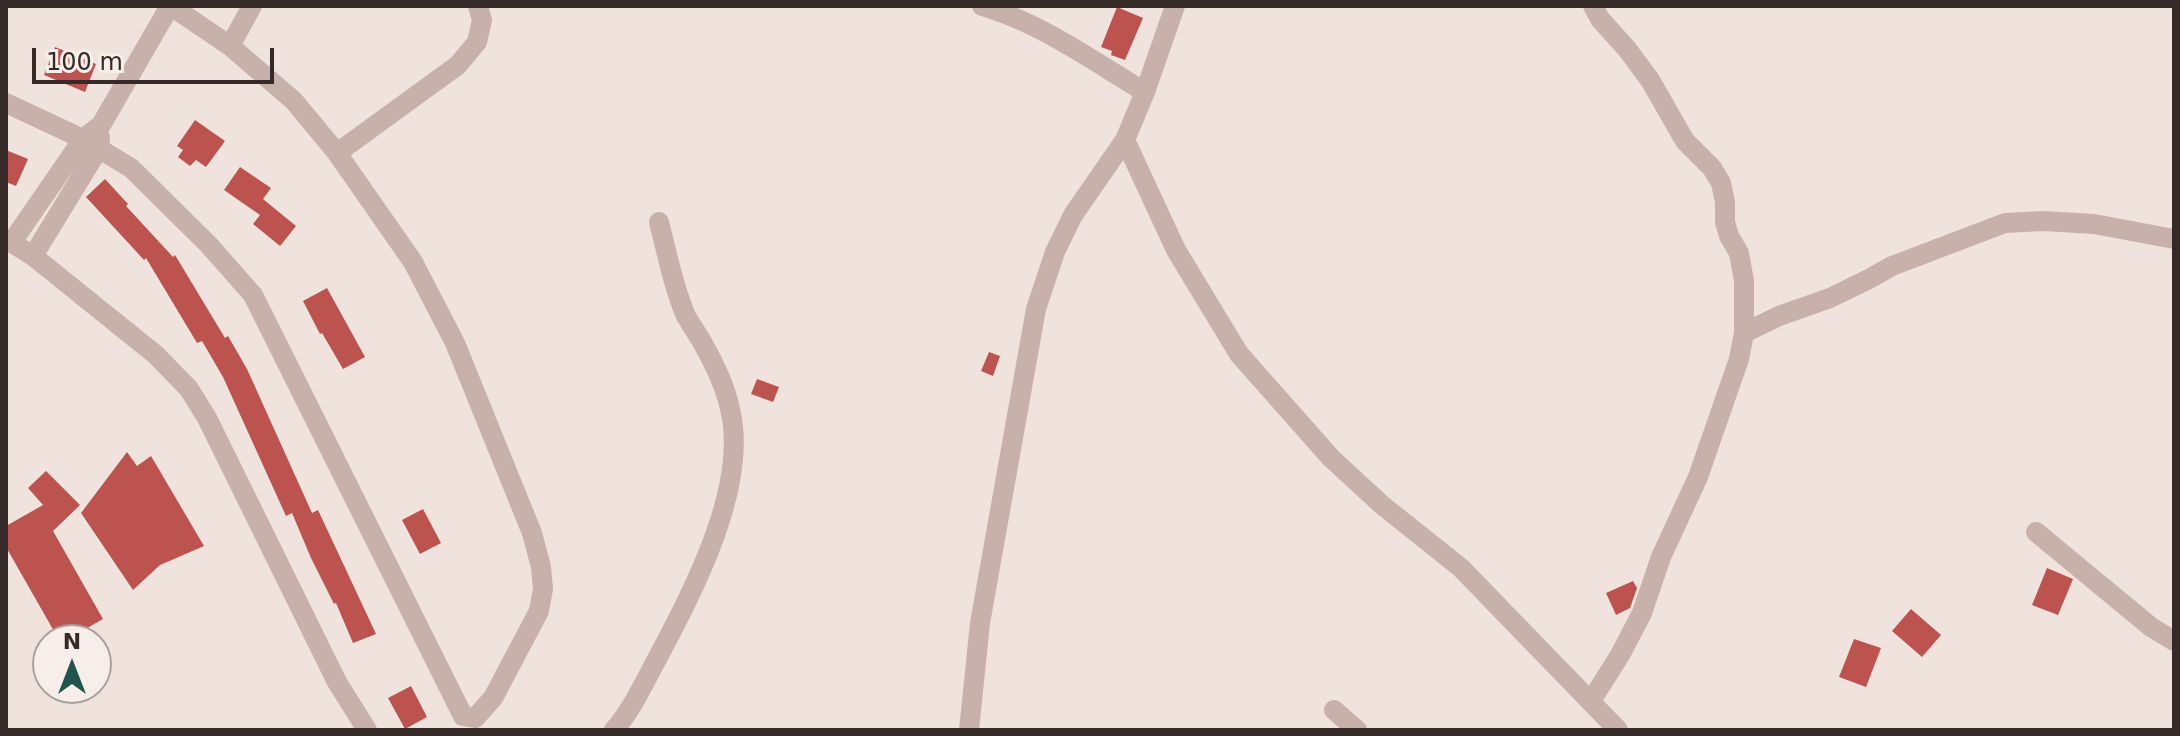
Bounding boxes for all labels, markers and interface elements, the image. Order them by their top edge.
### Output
scale bar [36,32,278,82]
text: 100 m [46,48,123,76]
north arrow [32,624,112,704]
text: N [63,629,81,654]

